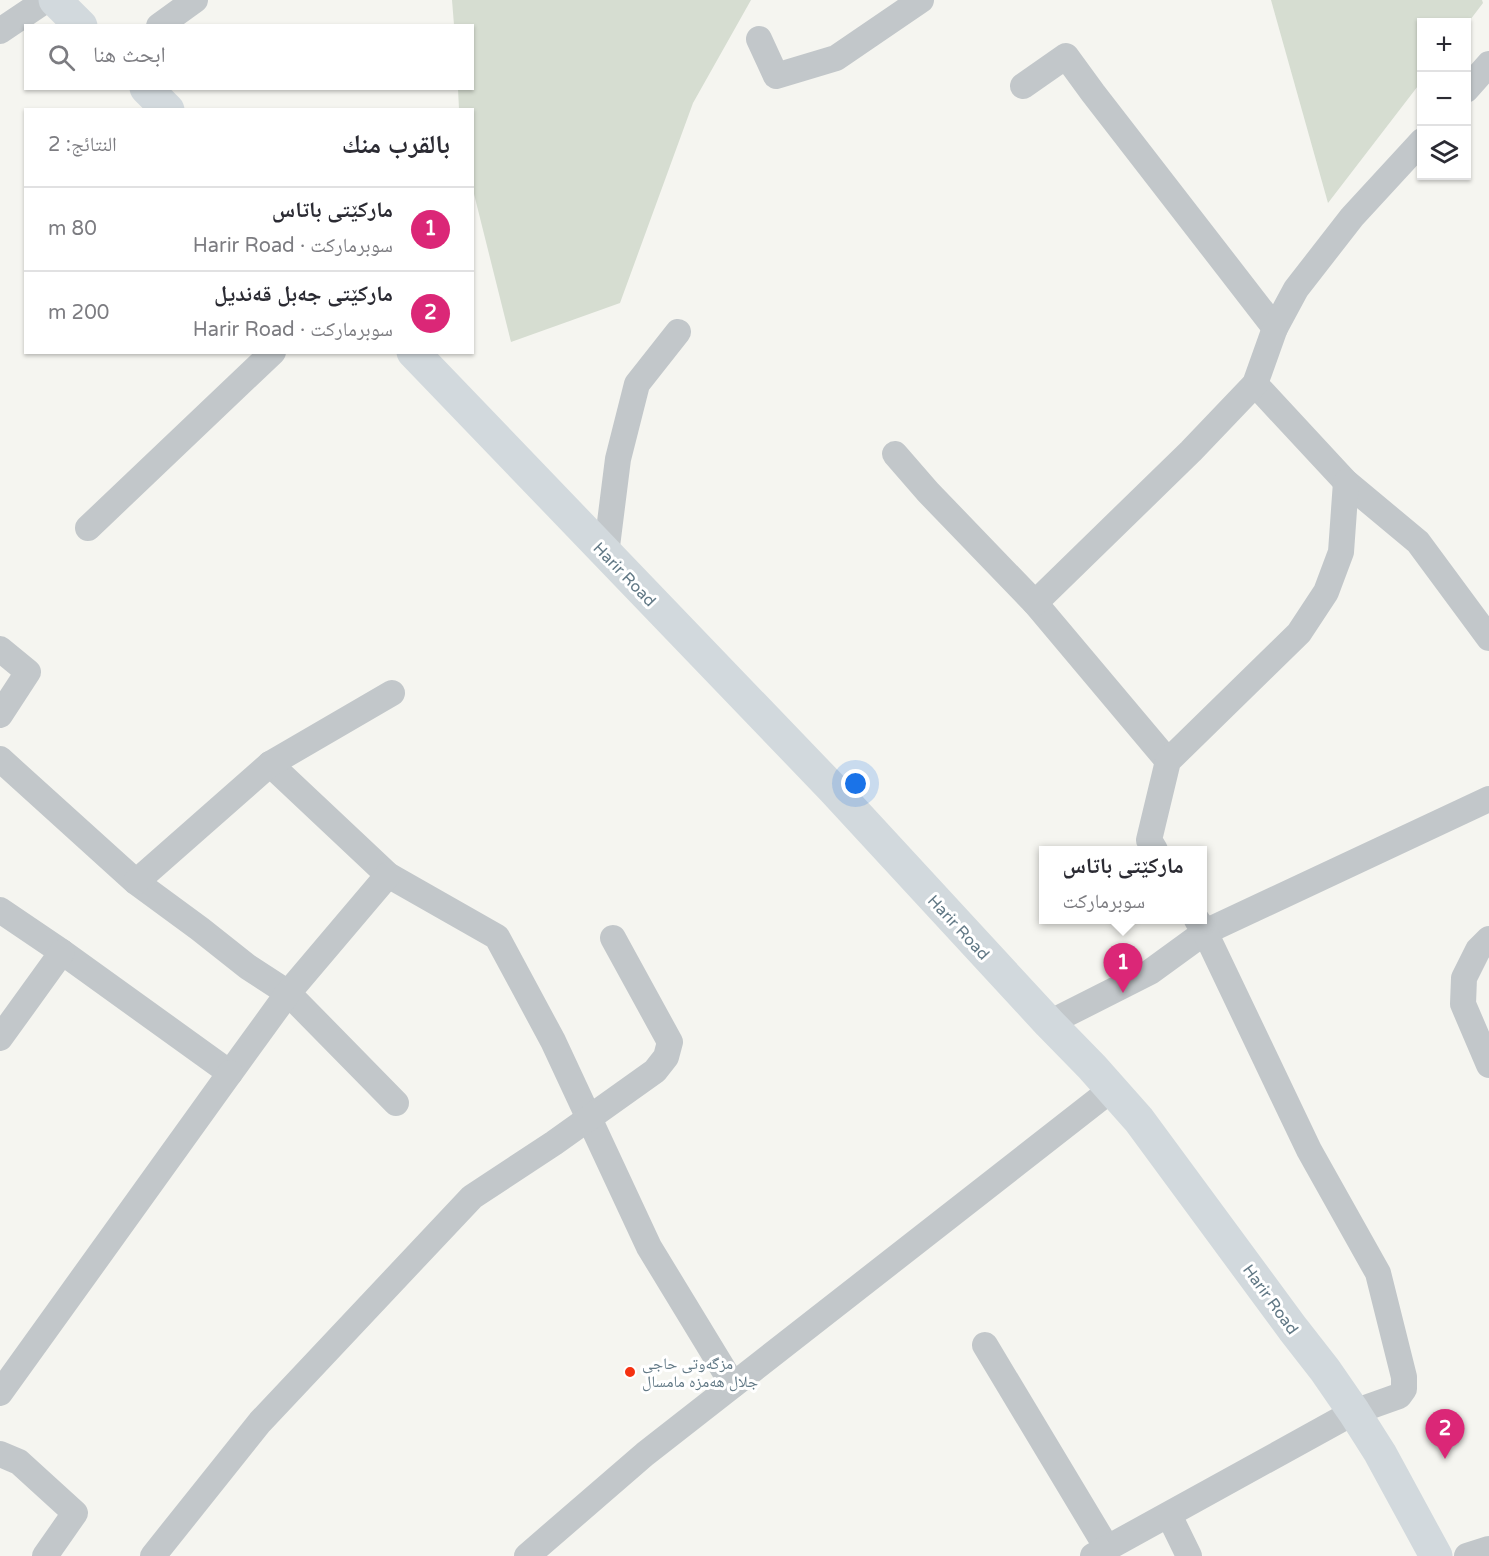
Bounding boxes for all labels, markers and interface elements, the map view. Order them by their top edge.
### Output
map controls [1417,18,1471,180]
button: + [1417,18,1471,72]
search box [24,24,474,90]
icon: search [45,41,78,74]
text: ابحث هنا [93,42,166,68]
button: − [1417,72,1471,126]
button: layers [1417,126,1471,180]
text: بالقرب منك [342,129,450,160]
text: النتائج: 2 [48,133,117,157]
text: مارکێتی باتاس [272,197,393,223]
text: 80 m [48,217,97,241]
text: 1 [424,217,437,241]
text: سوبرماركت · Harir Road [193,234,393,258]
text: مارکێتی جەبل قەندیل [214,281,393,307]
text: 200 m [48,301,109,325]
text: 2 [424,301,437,325]
text: سوبرماركت · Harir Road [193,318,393,342]
street label: Harir Road [589,538,660,611]
your location [841,769,870,798]
popup [1039,846,1207,924]
text: مارکێتی باتاس [1062,853,1184,879]
text: سوبرماركت [1062,890,1145,914]
street label: Harir Road [923,891,993,964]
pin: 1 [1104,944,1142,993]
street label: Harir Road [1238,1261,1302,1339]
place label: مزگەوتی حاجی جلال هەمزە مامسال [642,1354,758,1392]
marker: مزگەوتی حاجی جلال هەمزە مامسال [623,1365,637,1379]
pin: 2 [1426,1410,1464,1459]

